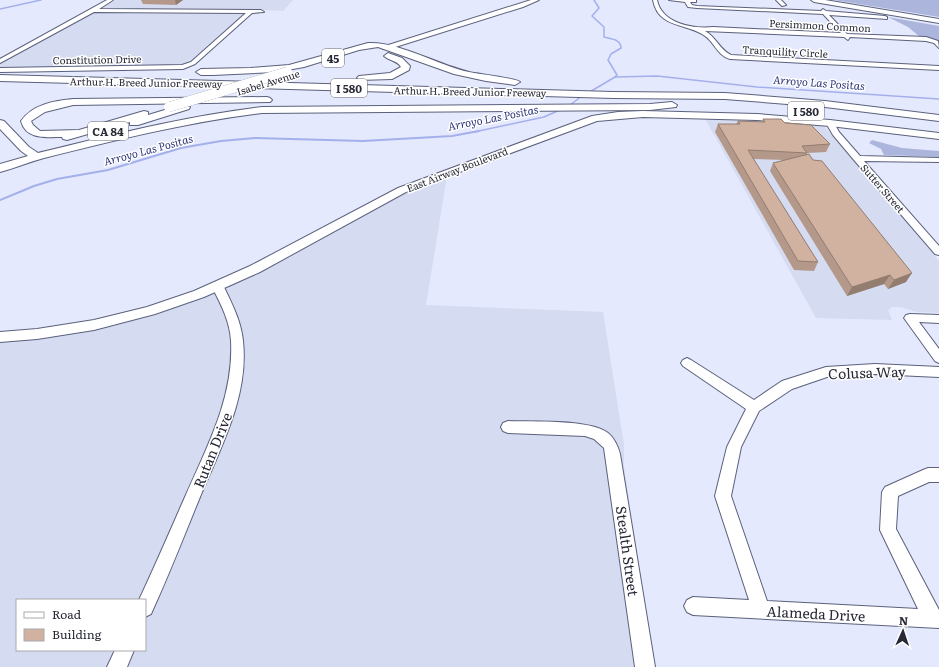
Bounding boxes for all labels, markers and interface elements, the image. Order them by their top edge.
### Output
street label: Persimmon Common [769,15,872,35]
street label: Tranquility Circle [742,41,828,61]
road number: 45 [322,49,344,67]
street label: Constitution Drive [52,51,142,67]
street label: Isabel Avenue [235,65,301,99]
water label: Arroyo Las Positas [773,71,866,93]
street label: Arthur H. Breed Junior Freeway [69,73,223,91]
road number: I 580 [331,79,367,97]
street label: Arthur H. Breed Junior Freeway [393,82,547,100]
water label: Arroyo Las Positas [446,100,540,134]
road number: I 580 [788,102,824,120]
road number: CA 84 [88,122,128,140]
water label: Arroyo Las Positas [102,129,195,169]
street label: East Airway Boulevard [404,143,510,195]
street label: Sutter Street [858,160,908,216]
street label: Colusa Way [828,361,907,383]
street label: Rutan Drive [188,409,236,491]
street label: Stealth Street [612,505,644,598]
legend [16,599,146,651]
street label: Alameda Drive [766,600,866,626]
text: Road [52,605,82,623]
north arrow [883,611,923,651]
text: N [899,612,909,628]
text: Building [52,625,102,643]

